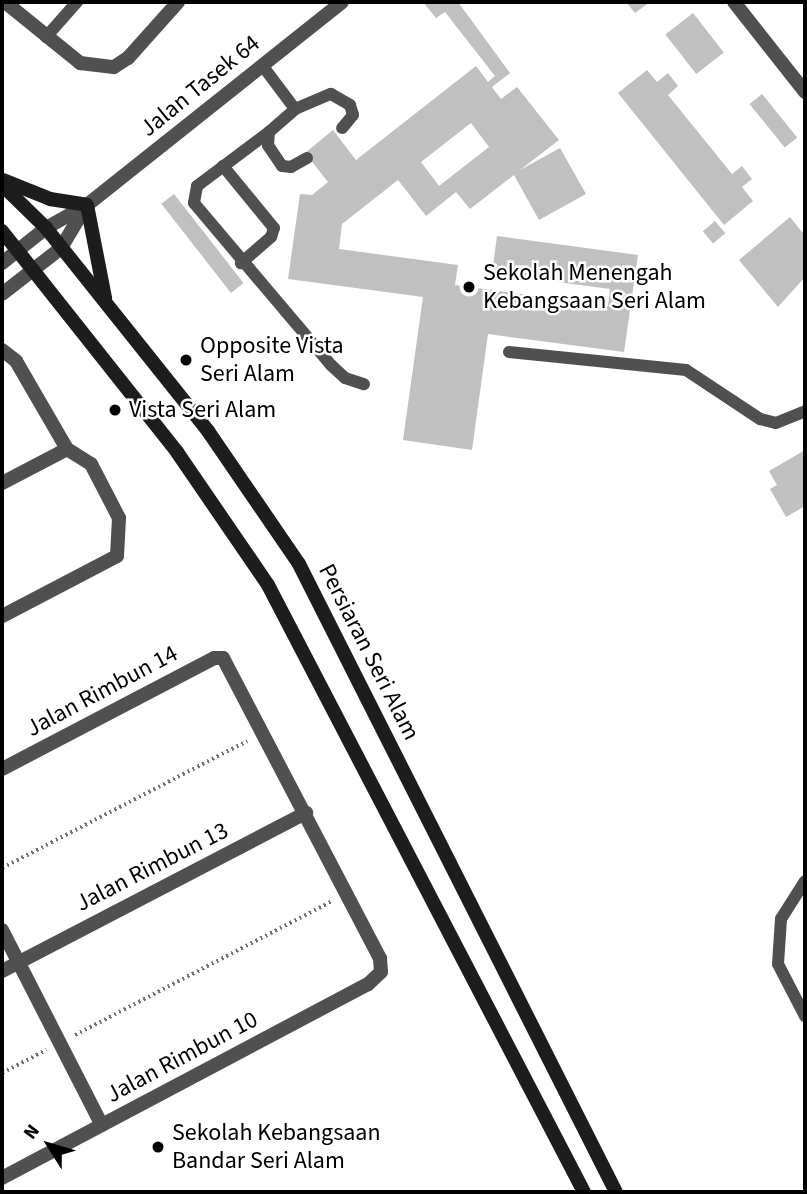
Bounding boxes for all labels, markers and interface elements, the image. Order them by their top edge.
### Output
street label: Jalan Tasek 64 [134,29,266,143]
place label: Sekolah Menengah Kebangsaan Seri Alam [483,259,706,315]
marker: Sekolah Menengah Kebangsaan Seri Alam [461,279,477,295]
place label: Opposite Vista Seri Alam [200,332,344,388]
marker: Opposite Vista Seri Alam [178,352,194,368]
place label: Vista Seri Alam [129,396,276,424]
marker: Vista Seri Alam [107,402,123,418]
street label: Persiaran Seri Alam [312,559,426,745]
street label: Jalan Rimbun 14 [21,639,183,743]
street label: Jalan Rimbun 13 [71,816,233,918]
street label: Jalan Rimbun 10 [101,1005,263,1109]
north arrow [14,1110,84,1180]
text: N [17,1119,46,1145]
place label: Sekolah Kebangsaan Bandar Seri Alam [172,1119,381,1175]
marker: Sekolah Kebangsaan Bandar Seri Alam [150,1139,166,1155]

